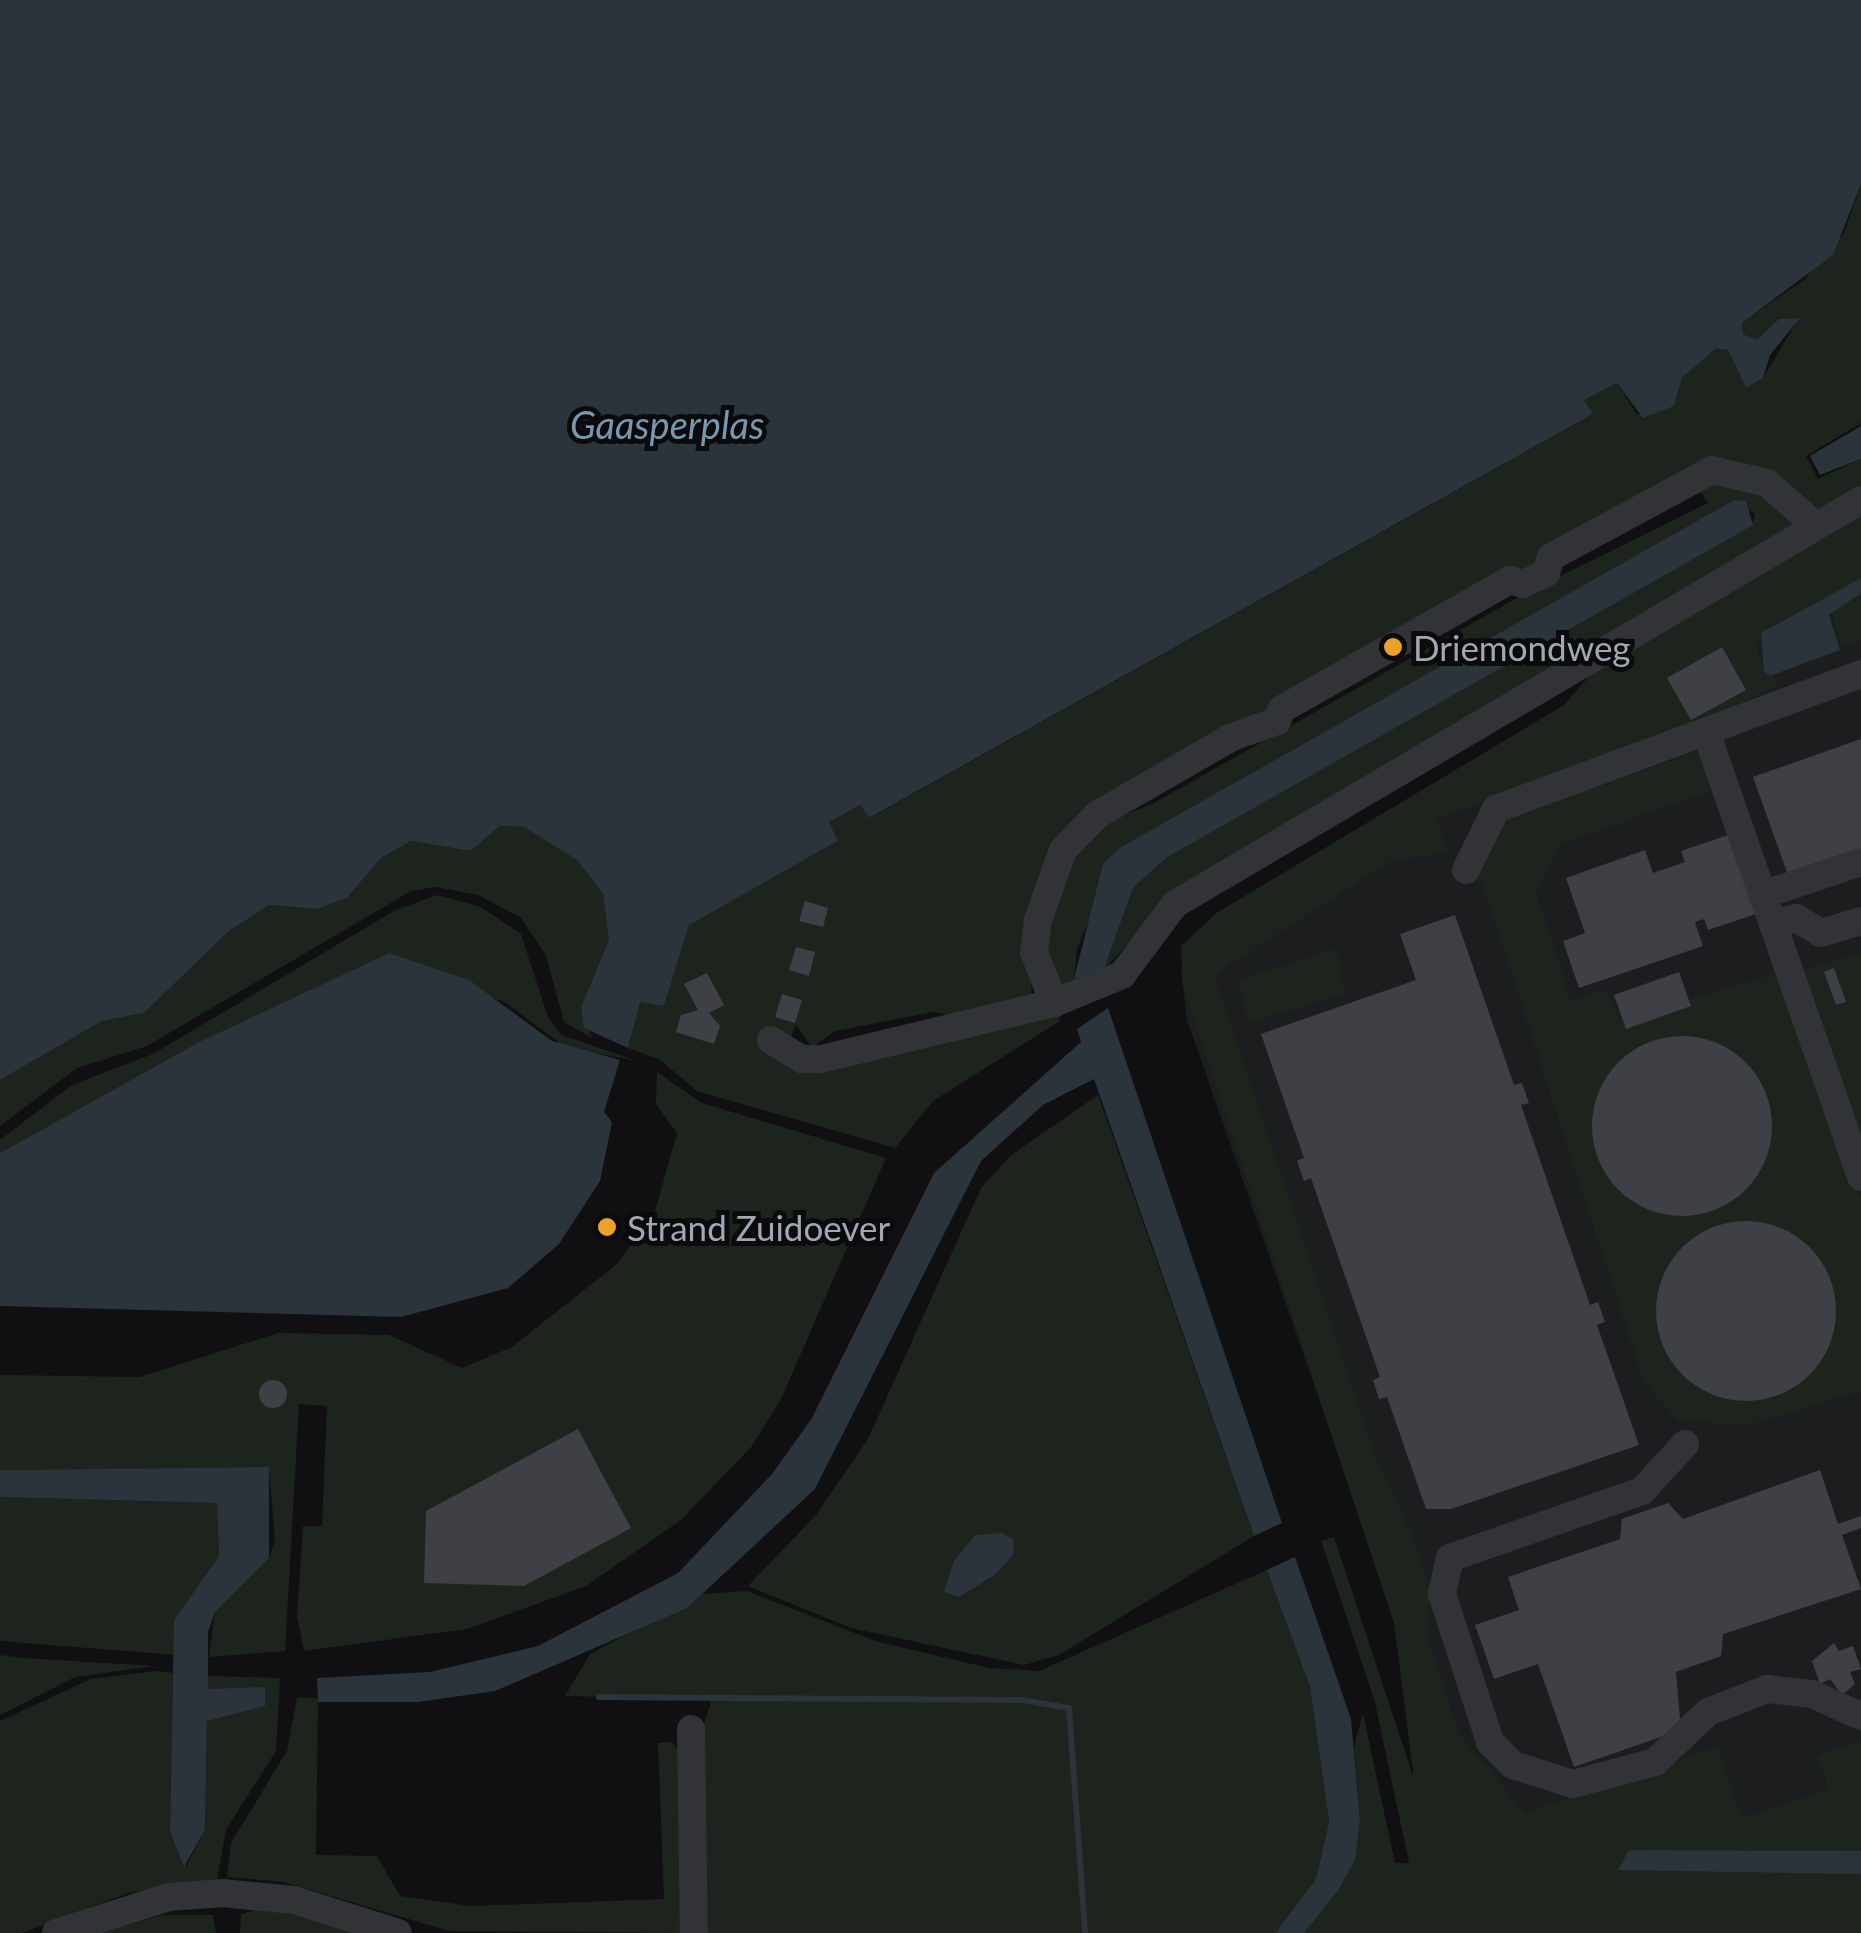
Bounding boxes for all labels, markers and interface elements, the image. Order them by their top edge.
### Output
water label: Gaasperplas [570,402,764,448]
place label: Driemondweg [1413,626,1631,668]
marker: Driemondweg [1382,636,1404,658]
place label: Strand Zuidoever [627,1206,890,1248]
marker: Strand Zuidoever [596,1216,618,1238]

